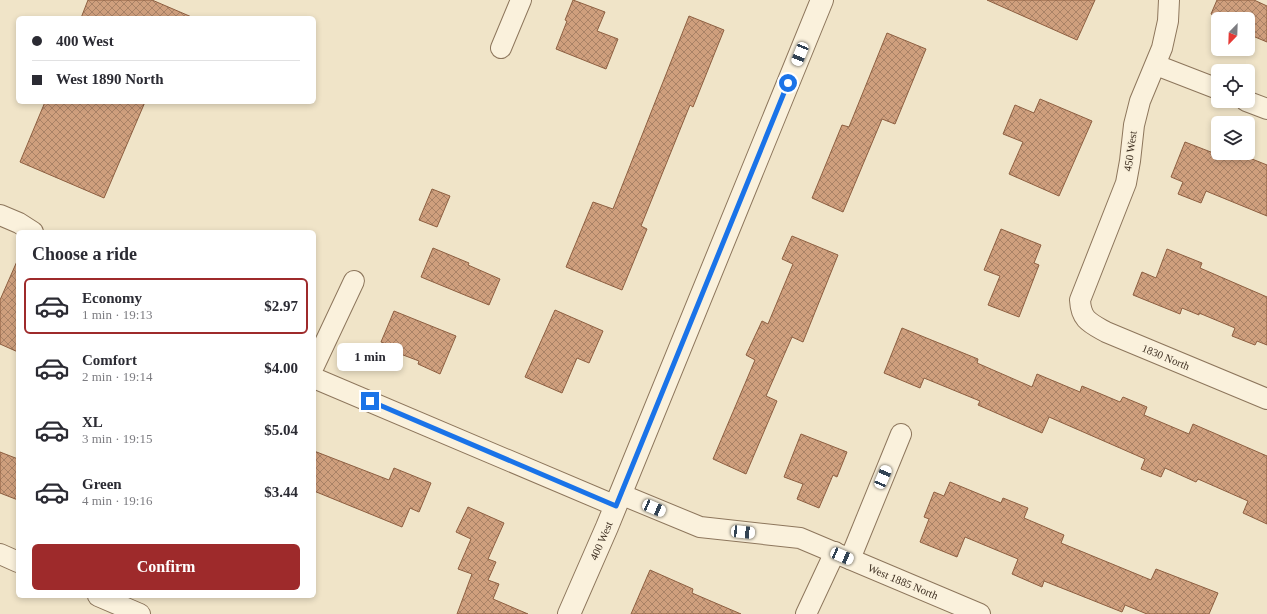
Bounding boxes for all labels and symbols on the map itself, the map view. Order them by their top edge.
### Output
north arrow [1211,12,1255,56]
car [790,41,810,67]
route start [779,74,797,92]
street label: 450 West [1121,130,1139,172]
street label: 1830 North [1140,342,1192,372]
callout: 1 min [337,343,403,371]
route end [361,392,379,410]
car [873,464,893,490]
car [641,498,667,518]
street label: 400 West [587,520,615,562]
car [730,525,756,539]
car [829,546,855,566]
street label: West 1885 North [866,561,940,602]

